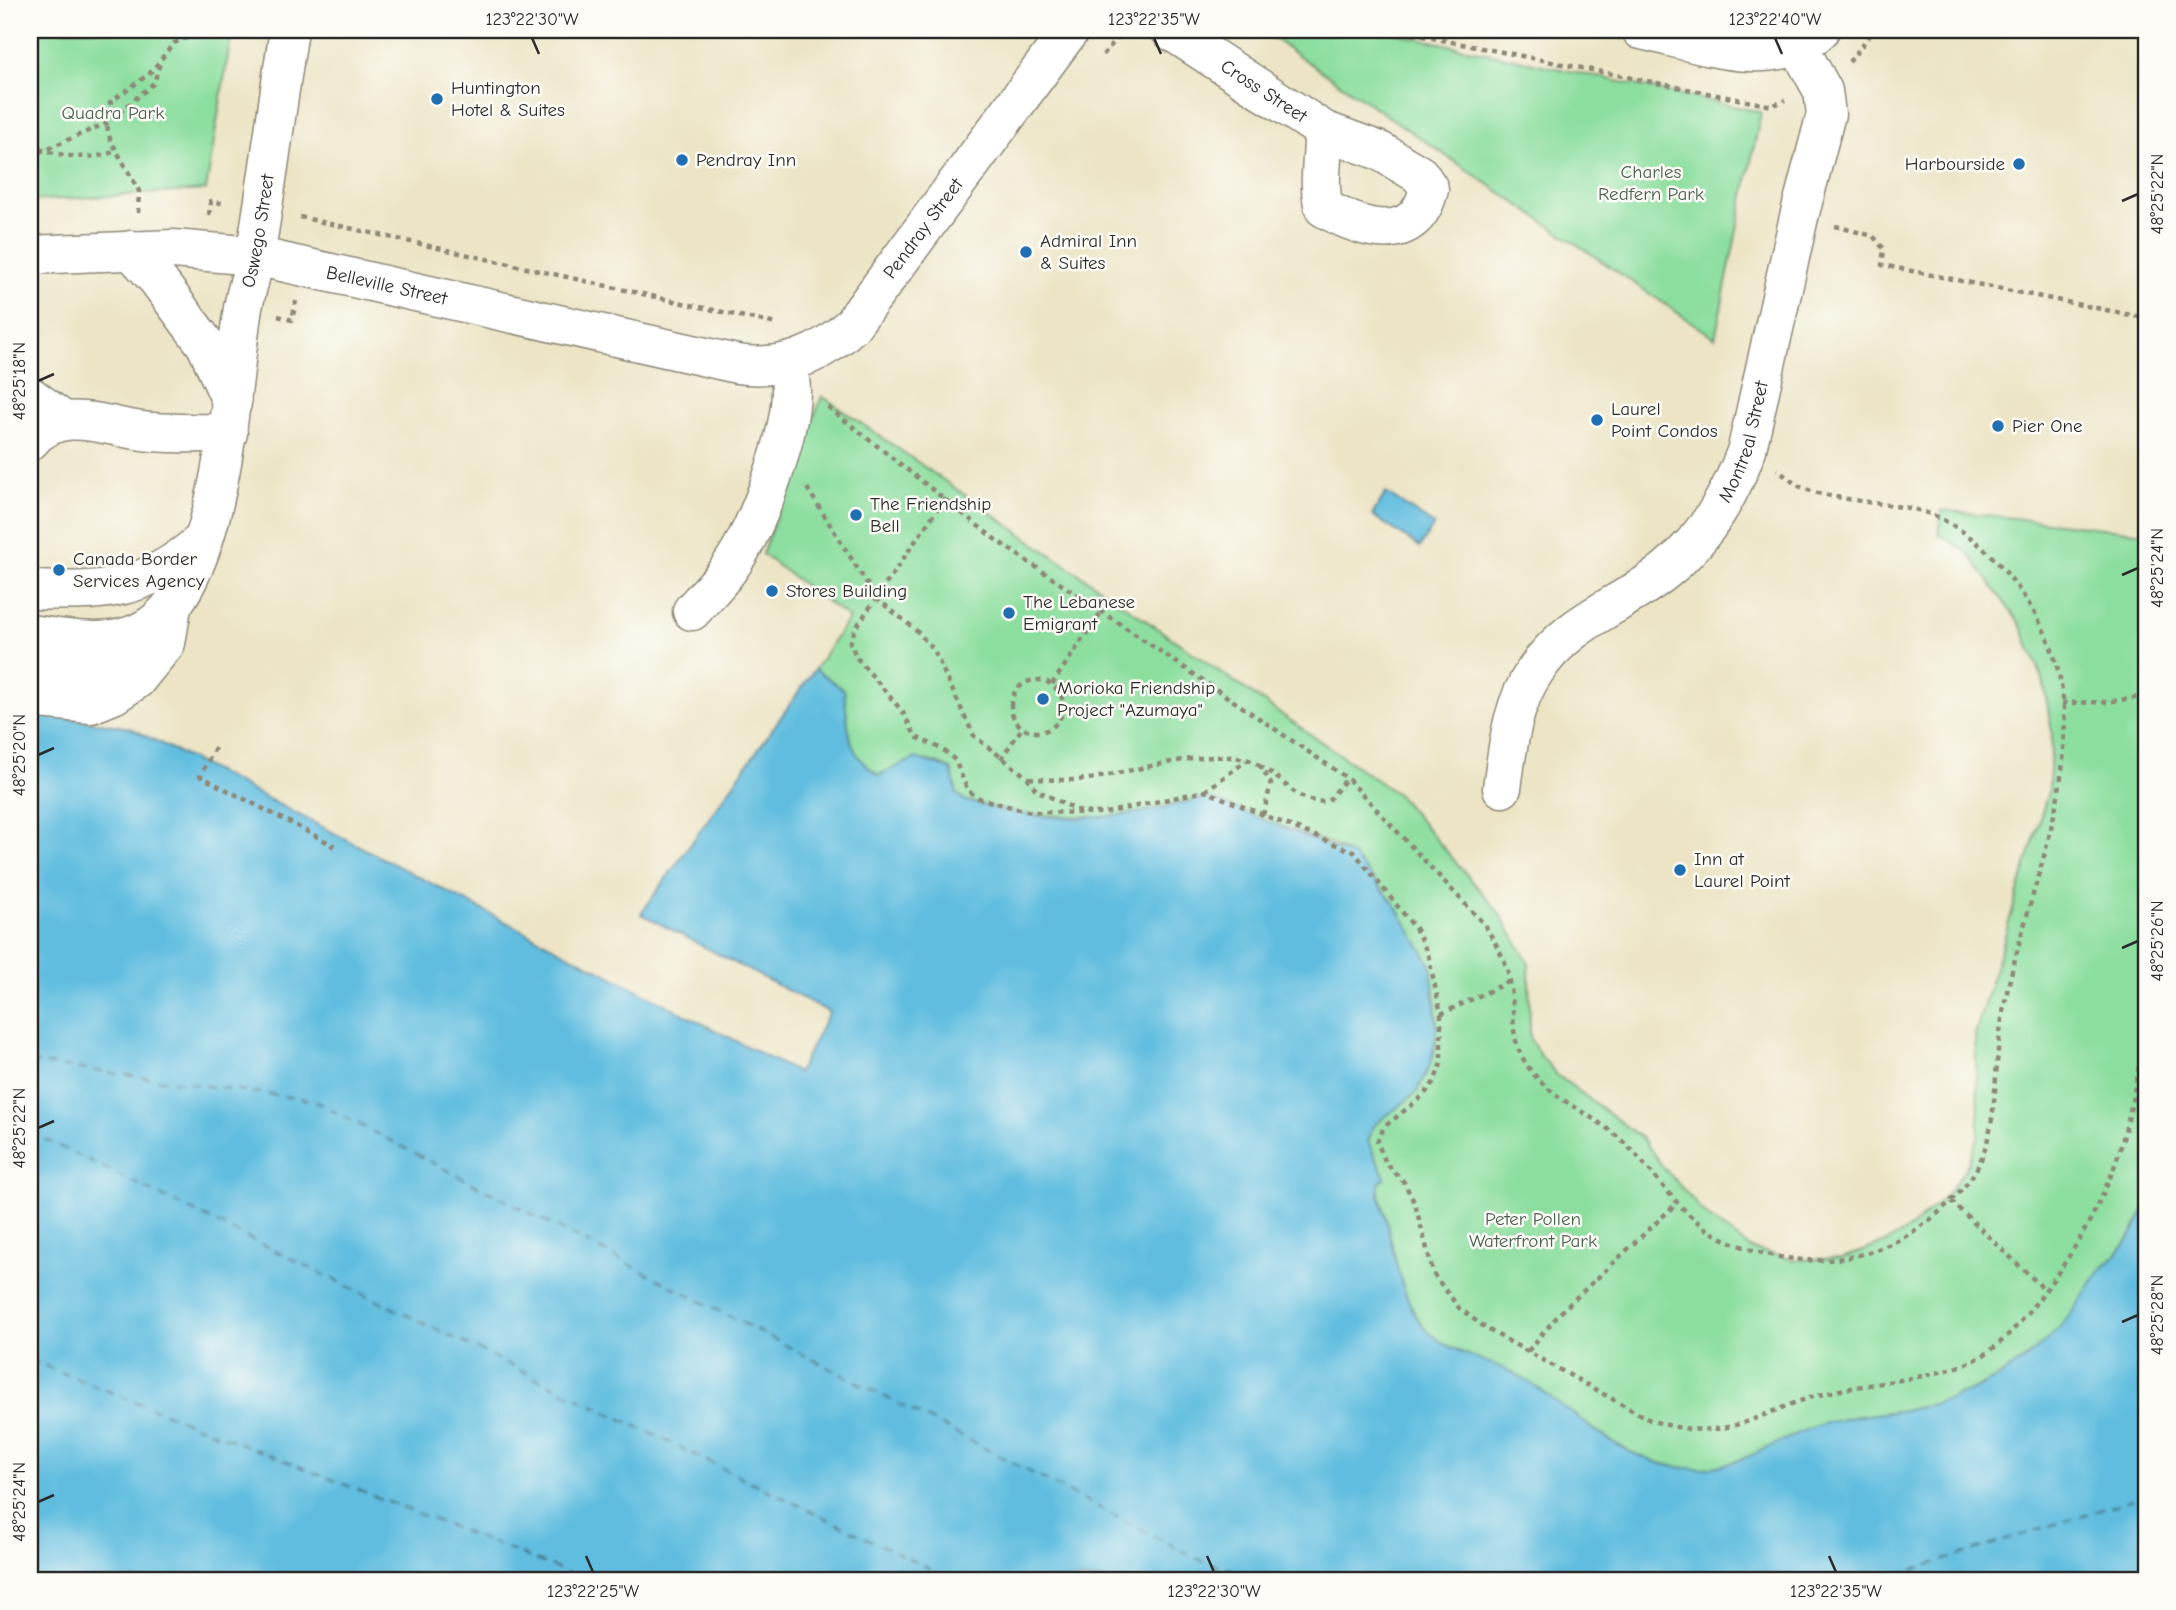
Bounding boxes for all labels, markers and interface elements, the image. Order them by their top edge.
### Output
text: 123°22'30"W [485,9,579,30]
text: 123°22'35"W [1108,9,1200,30]
text: 123°22'40"W [1729,9,1822,30]
street label: Cross Street [1216,55,1312,128]
place label: Huntington Hotel & Suites [451,77,565,121]
marker: Huntington Hotel & Suites [429,91,445,107]
park label: Quadra Park [62,102,165,124]
place label: Pendray Inn [696,149,796,171]
marker: Pendray Inn [674,152,690,168]
place label: Harbourside [1905,153,2005,175]
text: 48°25'22"N [2147,154,2168,234]
marker: Harbourside [2011,156,2027,172]
park label: Charles Redfern Park [1598,161,1705,205]
street label: Oswego Street [237,172,279,290]
street label: Pendray Street [879,173,968,283]
place label: Admiral Inn & Suites [1040,230,1137,274]
marker: Admiral Inn & Suites [1018,244,1034,260]
street label: Belleville Street [324,261,450,310]
text: 48°25'18"N [9,342,30,420]
street label: Montreal Street [1714,378,1773,506]
place label: Laurel Point Condos [1611,398,1718,442]
marker: Laurel Point Condos [1589,412,1605,428]
place label: Pier One [2012,415,2083,437]
marker: Pier One [1990,418,2006,434]
place label: The Friendship Bell [870,493,991,537]
marker: The Friendship Bell [848,507,864,523]
text: 48°25'24"N [2147,528,2168,608]
place label: Canada Border Services Agency [73,548,205,592]
marker: Canada Border Services Agency [51,562,67,578]
place label: Stores Building [786,580,907,602]
marker: Stores Building [764,583,780,599]
place label: The Lebanese Emigrant [1023,591,1135,635]
marker: The Lebanese Emigrant [1001,605,1017,621]
place label: Morioka Friendship Project "Azumaya" [1057,677,1215,721]
marker: Morioka Friendship Project "Azumaya" [1035,691,1051,707]
text: 48°25'20"N [9,714,30,796]
place label: Inn at Laurel Point [1694,848,1791,892]
marker: Inn at Laurel Point [1672,862,1688,878]
text: 48°25'26"N [2147,900,2168,982]
text: 48°25'22"N [9,1088,30,1168]
park label: Peter Pollen Waterfront Park [1469,1208,1598,1252]
text: 48°25'28"N [2147,1275,2168,1355]
text: 48°25'24"N [9,1462,30,1542]
text: 123°22'25"W [547,1581,639,1602]
text: 123°22'30"W [1167,1581,1261,1602]
text: 123°22'35"W [1790,1581,1882,1602]

